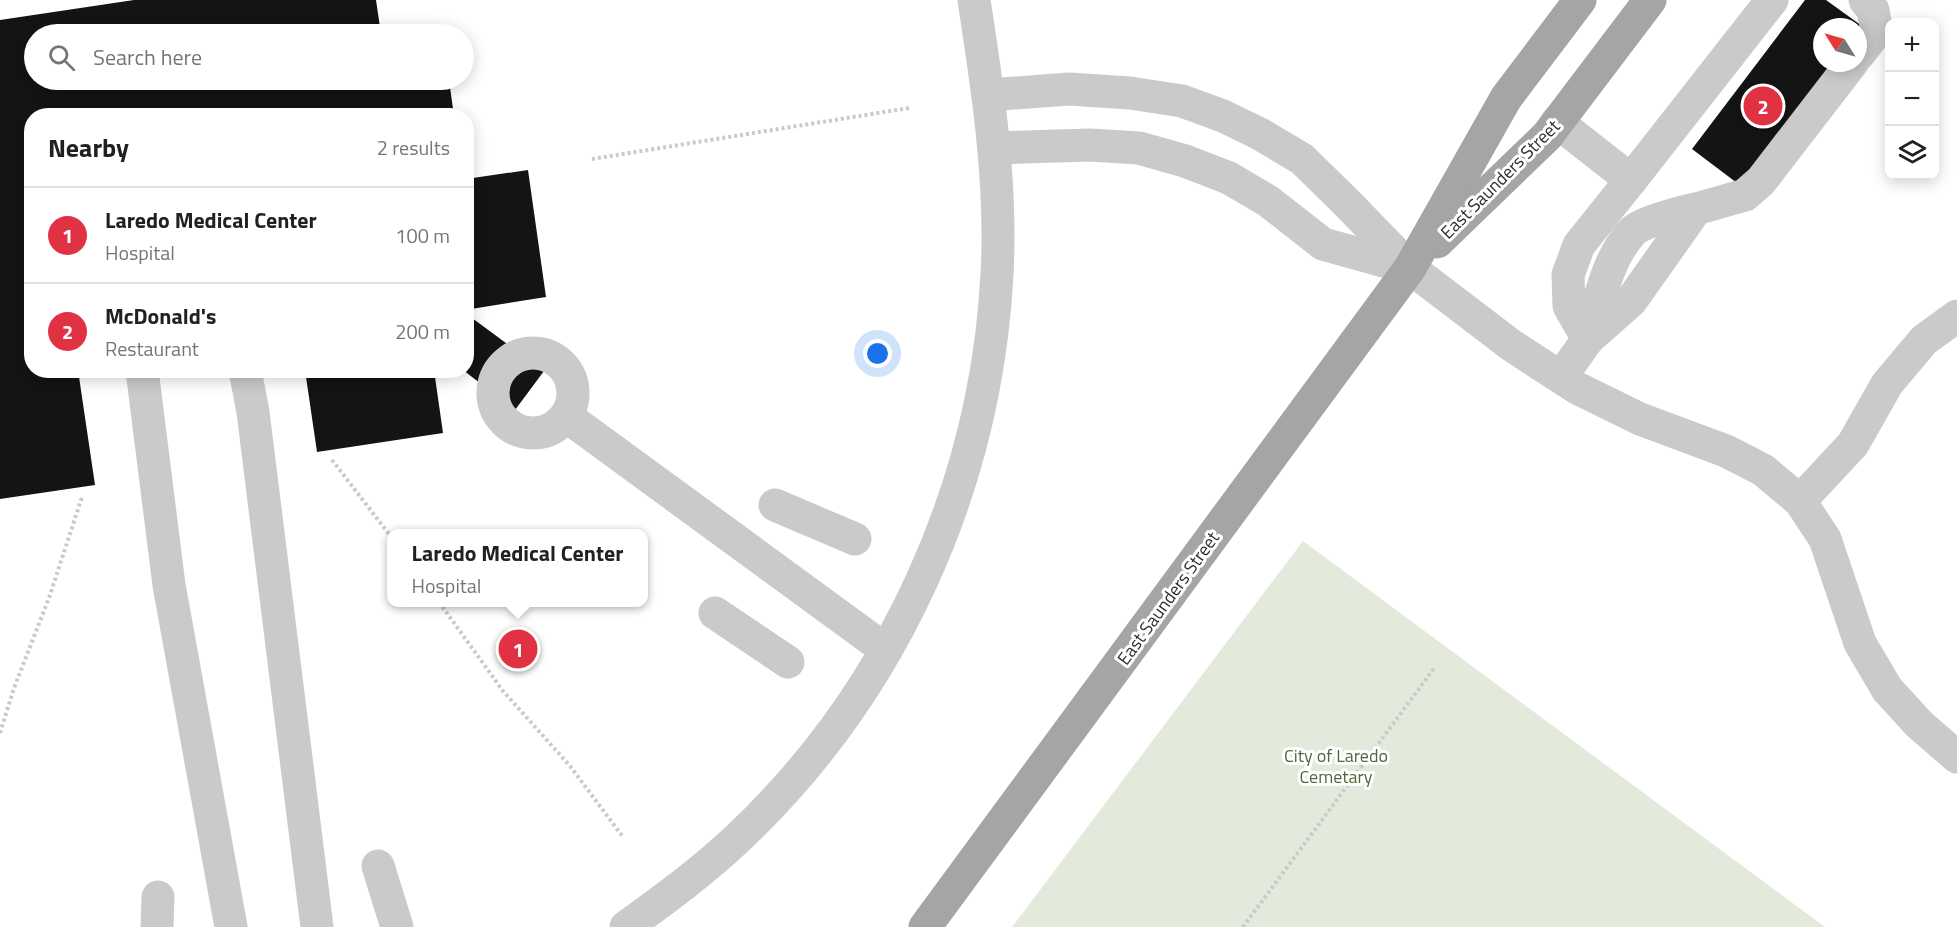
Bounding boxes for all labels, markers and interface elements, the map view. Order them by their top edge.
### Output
north arrow [1813,18,1867,72]
map controls [1885,18,1939,180]
button: + [1885,18,1939,72]
search box [24,24,474,90]
text: Search here [93,40,202,74]
icon: search [45,41,78,74]
button: − [1885,72,1939,126]
pin: 2 [1744,84,1782,128]
street label: East Saunders Street [1434,113,1566,245]
button: layers [1885,126,1939,180]
text: Nearby [48,128,129,167]
text: 2 results [377,132,450,163]
text: Laredo Medical Center [105,203,317,237]
text: 1 [62,220,73,251]
text: 100 m [395,220,450,251]
text: Hospital [105,237,175,268]
text: McDonald's [105,299,216,333]
text: 2 [62,316,73,347]
text: 200 m [395,316,450,347]
text: Restaurant [105,333,199,364]
your location [863,339,892,368]
street label: East Saunders Street [1110,525,1226,670]
popup [387,529,648,607]
text: Laredo Medical Center [412,536,623,570]
text: Hospital [412,570,481,601]
pin: 1 [498,626,538,672]
park label: City of Laredo Cemetary [1284,742,1388,790]

